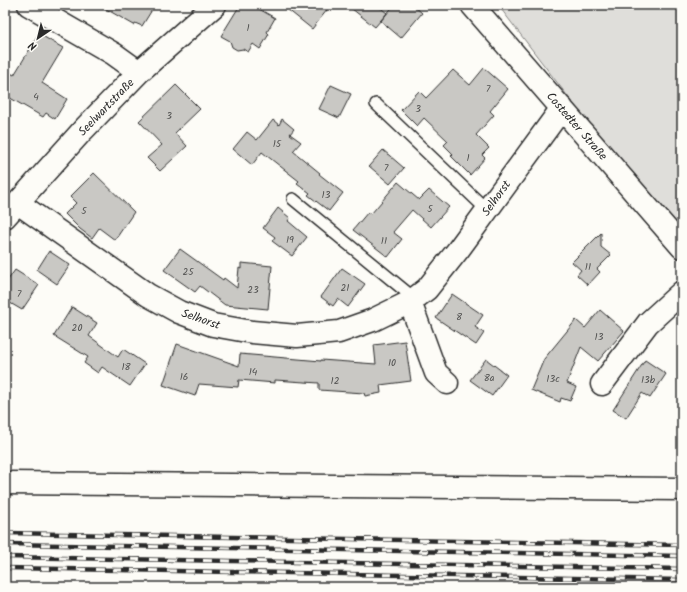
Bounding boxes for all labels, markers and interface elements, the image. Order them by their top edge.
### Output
north arrow [18,18,58,58]
house number: 1 [246,20,250,36]
text: N [25,36,41,55]
street label: Seelwartstraße [74,74,139,141]
house number: 7 [486,81,491,97]
street label: Costedter Straße [541,88,612,165]
house number: 4 [33,89,39,105]
house number: 3 [415,101,421,117]
house number: 3 [166,108,172,124]
house number: 15 [273,136,282,152]
house number: 1 [466,150,470,166]
house number: 7 [384,160,389,176]
street label: Selhorst [477,176,516,220]
house number: 13 [322,187,331,203]
house number: 5 [427,201,433,217]
house number: 5 [81,203,87,219]
house number: 19 [286,232,294,248]
house number: 11 [381,233,387,249]
house number: 11 [585,259,591,275]
house number: 25 [182,264,194,280]
house number: 21 [341,280,349,296]
house number: 23 [247,282,259,298]
house number: 7 [17,286,22,302]
street label: Selhorst [179,304,223,335]
house number: 8 [456,309,463,325]
house number: 20 [72,320,82,336]
house number: 13 [595,329,604,345]
house number: 10 [388,355,396,371]
house number: 18 [121,359,132,375]
house number: 14 [249,364,258,380]
house number: 16 [180,369,188,385]
house number: 8a [484,370,495,386]
house number: 13c [546,371,560,387]
house number: 13b [641,372,656,388]
house number: 12 [331,373,340,389]

